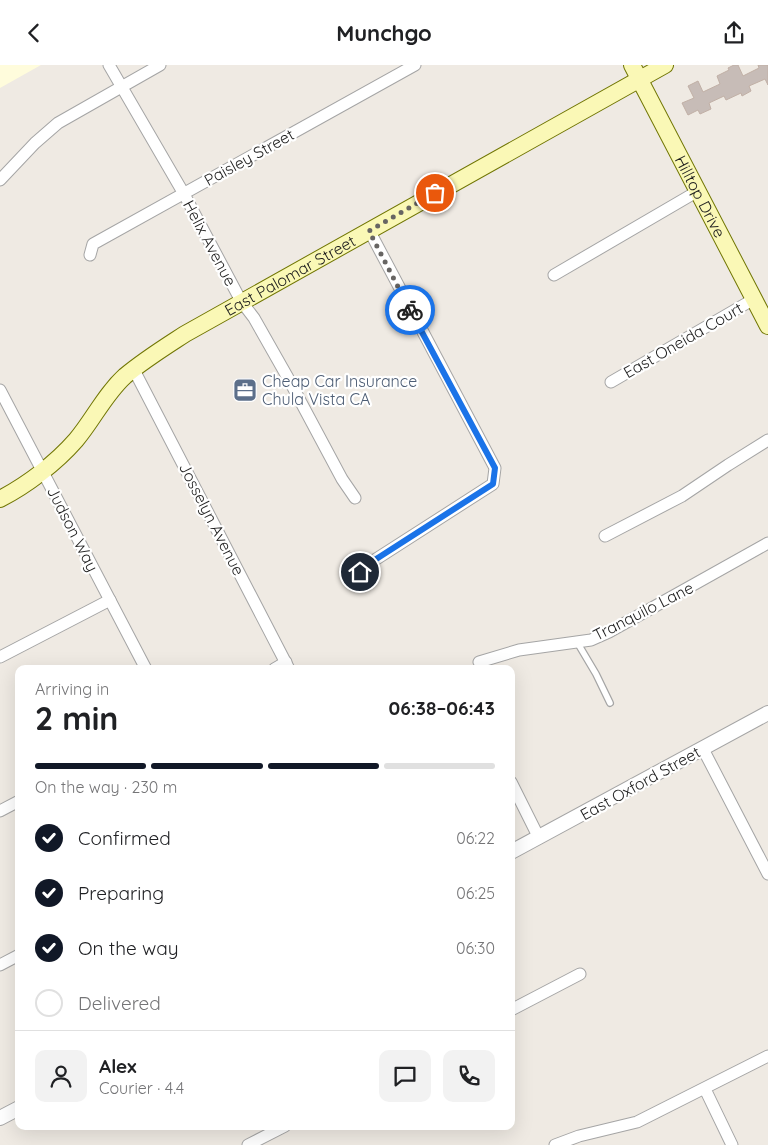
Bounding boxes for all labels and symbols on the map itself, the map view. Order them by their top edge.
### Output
street label: Paisley Street [201,124,297,190]
street label: Hilltop Drive [671,152,730,241]
pin [414,172,456,214]
street label: Helix Avenue [179,197,241,289]
street label: East Palomar Street [221,231,359,320]
courier [385,285,435,335]
street label: East Oneida Court [620,298,746,382]
place label: Cheap Car Insurance Chula Vista CA [262,371,417,409]
office icon: Cheap Car Insurance Chula Vista CA [232,377,258,403]
street label: Josselyn Avenue [175,459,249,579]
street label: Judson Way [43,483,103,575]
pin [339,551,381,593]
street label: Tranquilo Lane [590,577,696,645]
street label: East Oxford Street [576,742,704,824]

